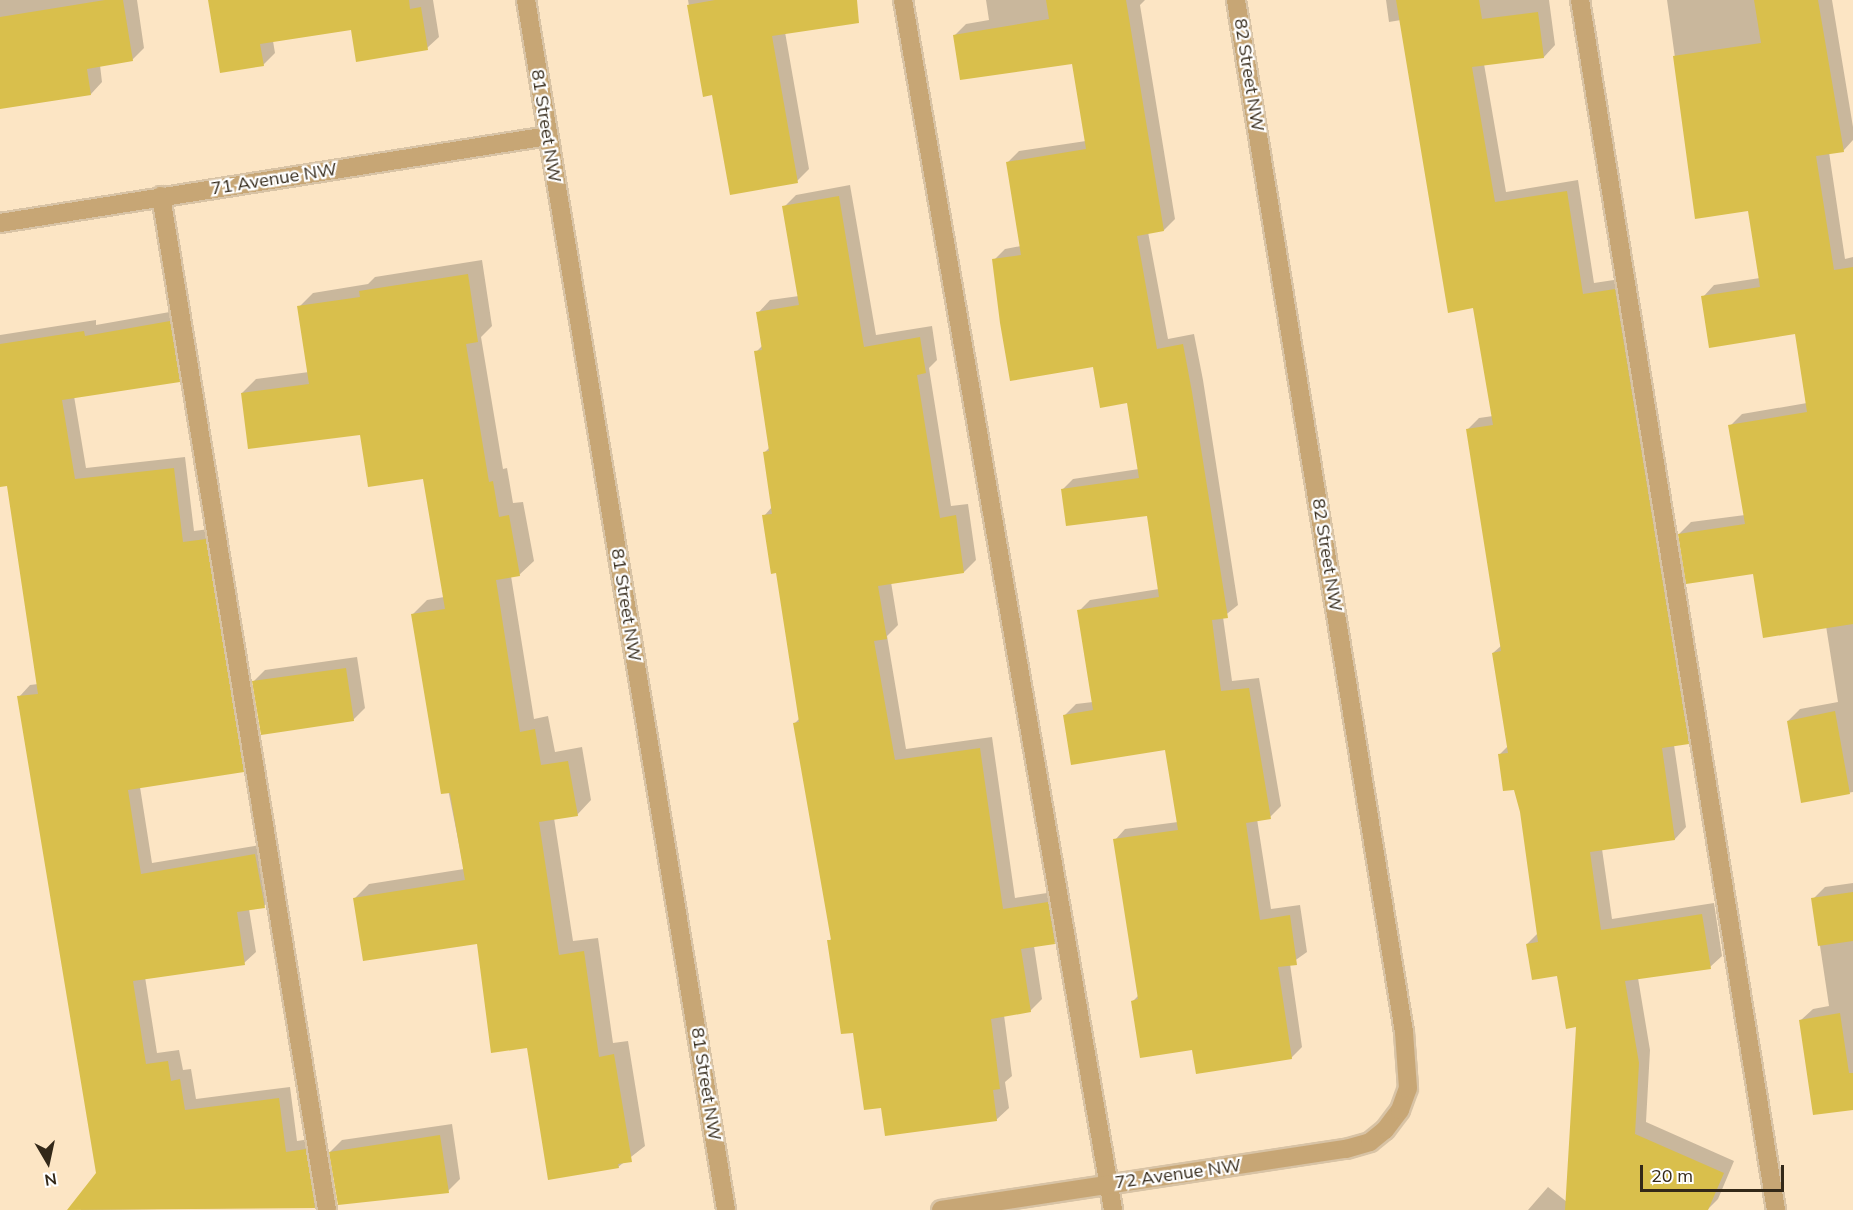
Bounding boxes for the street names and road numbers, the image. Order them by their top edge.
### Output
street label: 82 Street NW [1229,17,1269,133]
street label: 81 Street NW [526,68,566,184]
street label: 71 Avenue NW [210,158,338,200]
street label: 82 Street NW [1307,497,1347,613]
street label: 81 Street NW [606,547,646,663]
street label: 81 Street NW [686,1026,726,1142]
street label: 72 Avenue NW [1114,1154,1242,1194]

